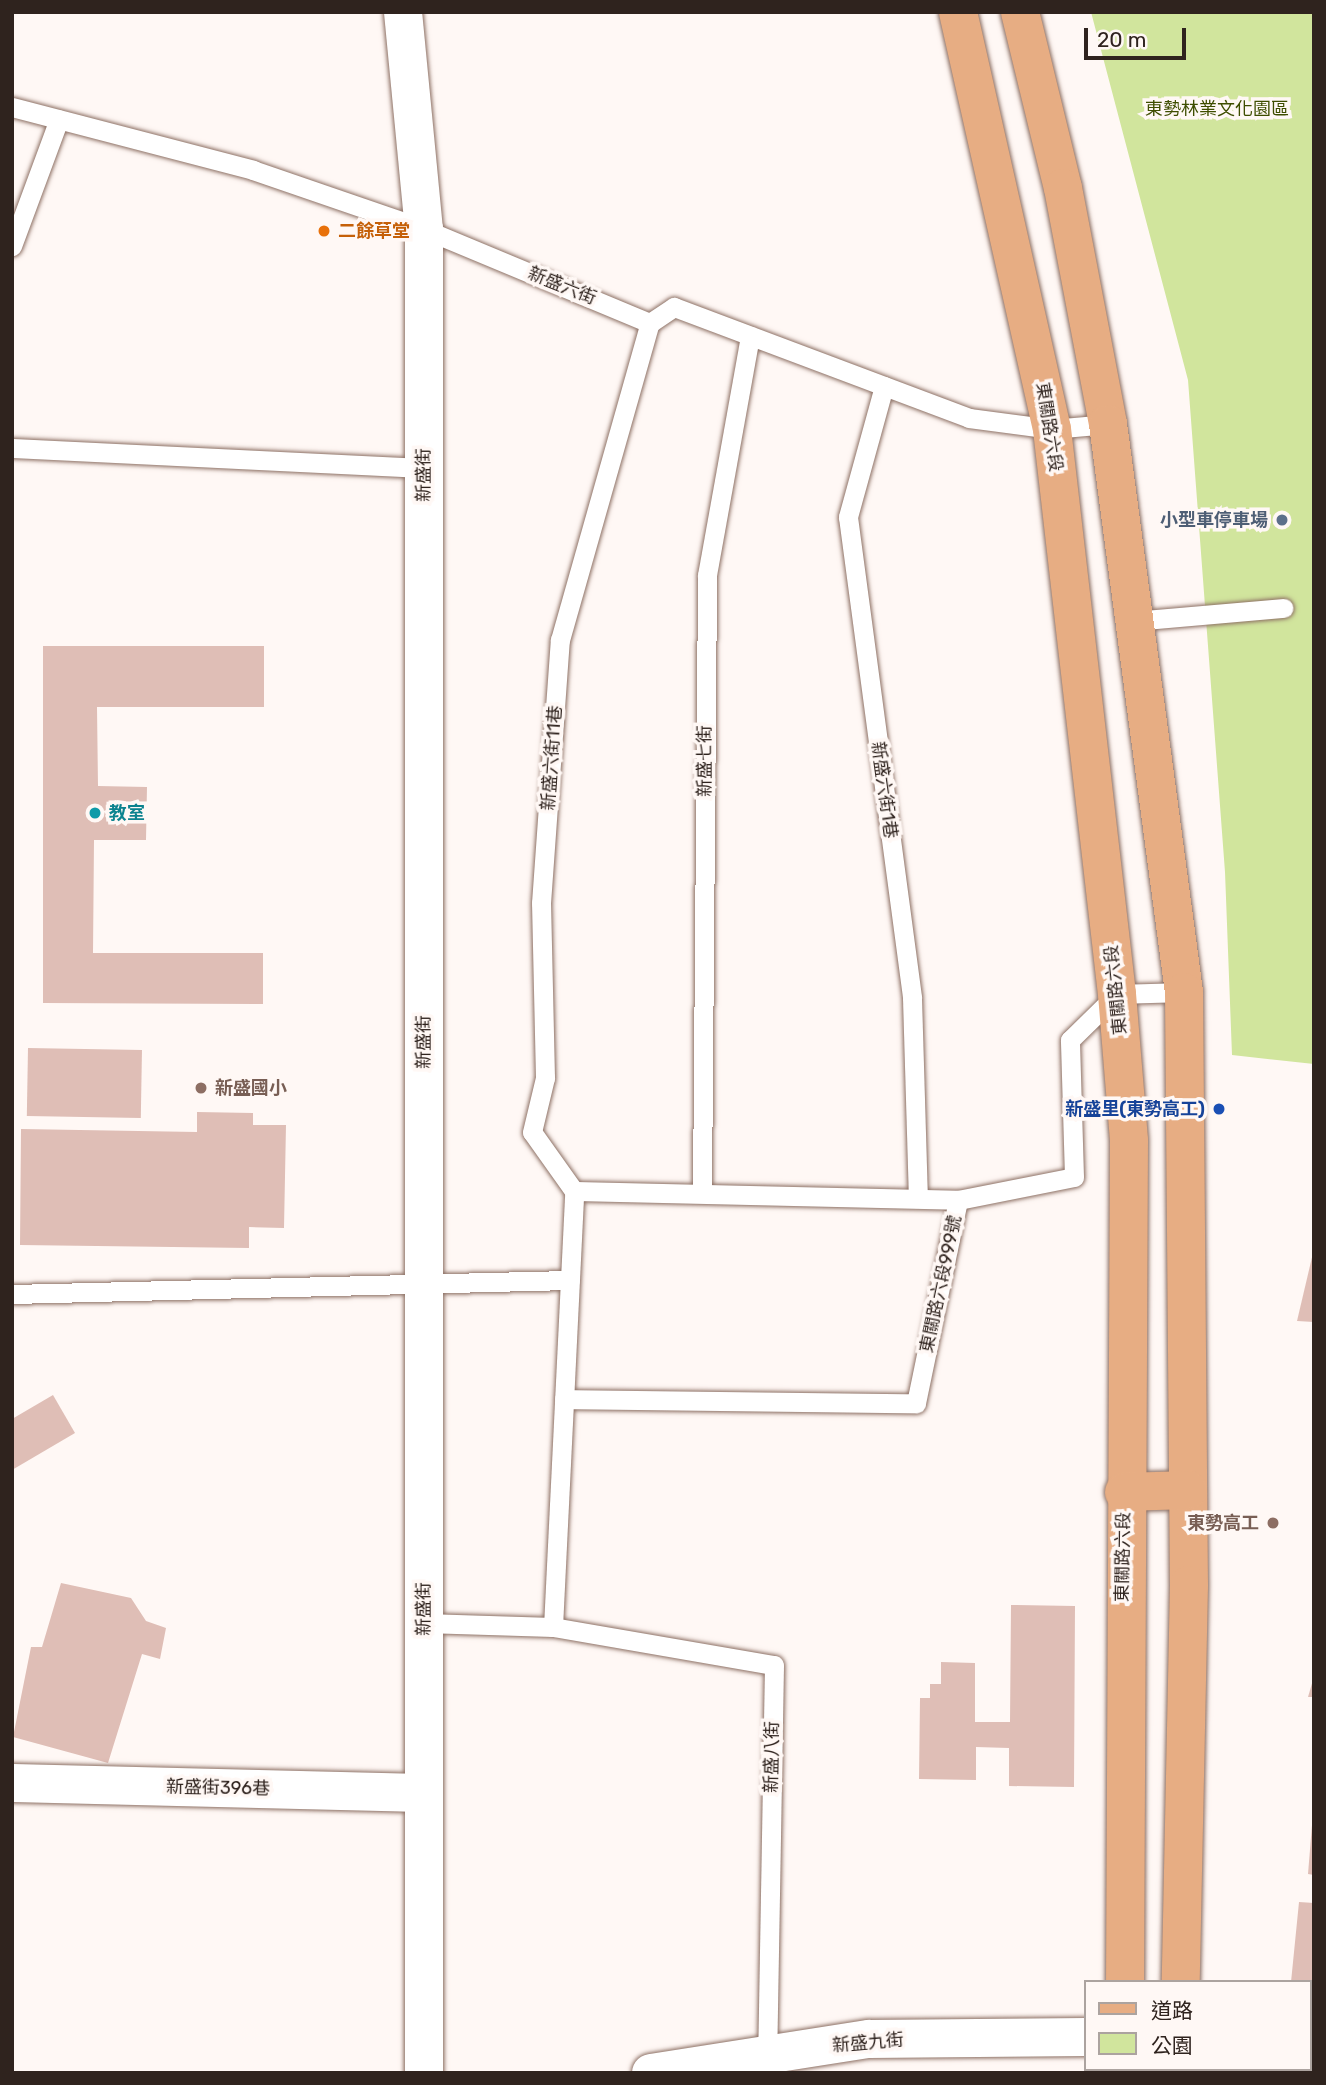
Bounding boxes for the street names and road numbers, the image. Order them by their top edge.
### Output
street label: 新盛六街 [525,263,599,309]
street label: 東關路六段 [1031,381,1067,473]
street label: 新盛街 [413,448,435,502]
street label: 新盛六街11巷 [538,705,566,811]
street label: 新盛七街 [694,725,716,797]
street label: 新盛六街1巷 [867,740,901,840]
street label: 東關路六段 [1101,944,1131,1036]
street label: 新盛街 [413,1015,435,1069]
street label: 東關路六段999號 [916,1213,966,1355]
street label: 東關路六段 [1111,1512,1135,1602]
street label: 新盛街 [413,1582,435,1636]
street label: 新盛八街 [761,1721,783,1793]
street label: 新盛街396巷 [166,1776,270,1800]
street label: 新盛九街 [831,2029,905,2057]

